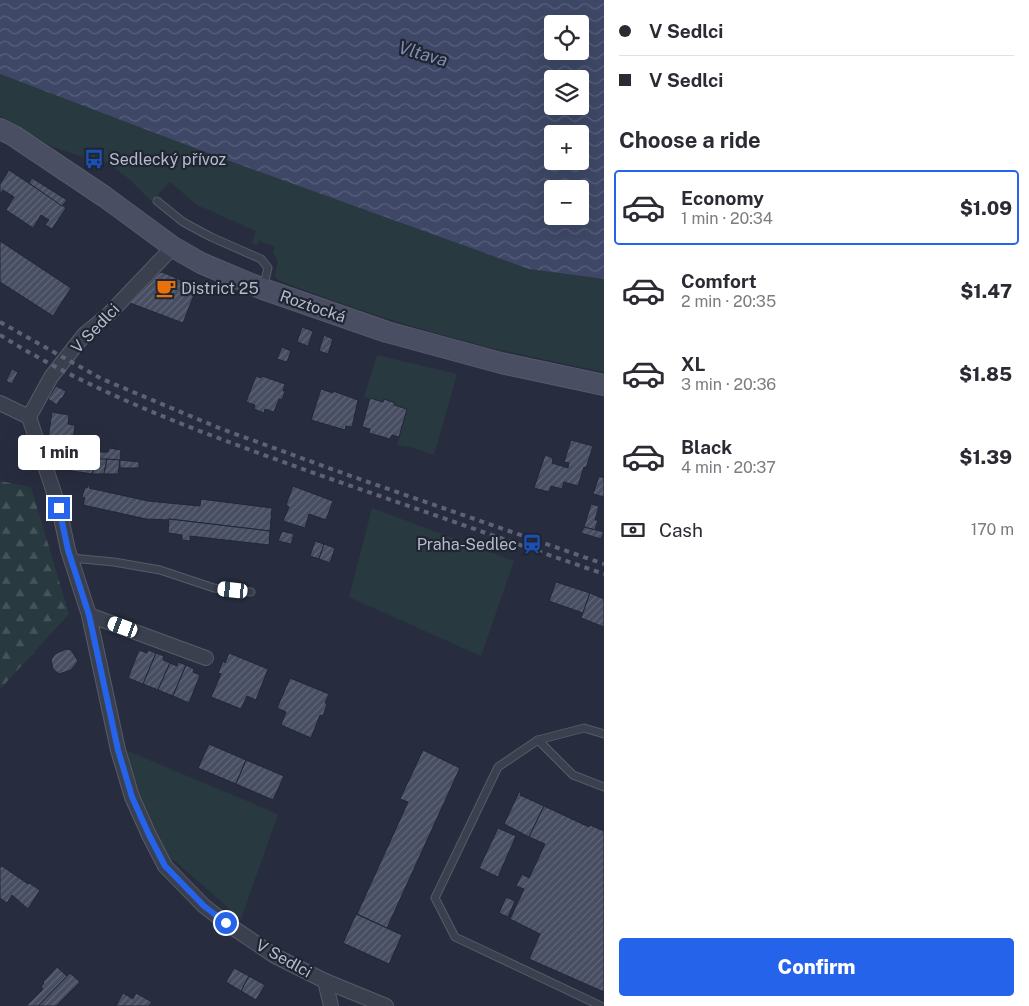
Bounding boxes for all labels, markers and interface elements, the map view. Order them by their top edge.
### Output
map controls [544,15,589,225]
button: locate [544,15,589,60]
text: V Sedlci [649,20,723,42]
water label: Vltava [396,37,450,71]
text: V Sedlci [649,69,723,91]
button: layers [544,70,589,115]
button: + [544,125,589,170]
text: Choose a ride [619,127,761,153]
bus stop icon: Sedlecký přívoz [83,148,105,170]
place label: Sedlecký přívoz [109,150,227,169]
button: − [544,180,589,225]
icon: car [621,185,666,230]
text: Economy [681,187,764,209]
text: $1.09 [960,197,1012,219]
text: 1 min · 20:34 [681,209,773,228]
icon: car [621,268,666,313]
text: Comfort [681,270,757,292]
cafe icon: District 25 [155,277,177,299]
place label: District 25 [181,279,259,298]
text: $1.47 [960,280,1012,302]
street label: Roztocká [277,286,348,327]
text: 2 min · 20:35 [681,292,776,311]
street label: V Sedlci [67,300,123,357]
icon: car [621,351,666,396]
text: XL [681,353,706,375]
text: $1.85 [959,363,1012,385]
text: 3 min · 20:36 [681,375,776,394]
icon: car [621,434,666,479]
callout: 1 min [18,436,100,470]
text: Black [681,436,732,458]
text: 1 min [39,443,79,462]
text: $1.39 [959,446,1012,468]
text: 4 min · 20:37 [681,458,776,477]
route end [48,497,70,519]
icon: cash [619,516,647,544]
text: Cash [659,519,703,541]
text: 170 m [971,520,1014,539]
station icon: Praha-Sedlec [521,533,543,555]
place label: Praha-Sedlec [417,535,517,554]
car [217,581,248,599]
car [106,615,139,639]
route start [215,912,237,934]
street label: V Sedlci [252,935,315,982]
button: Confirm [619,938,1014,996]

